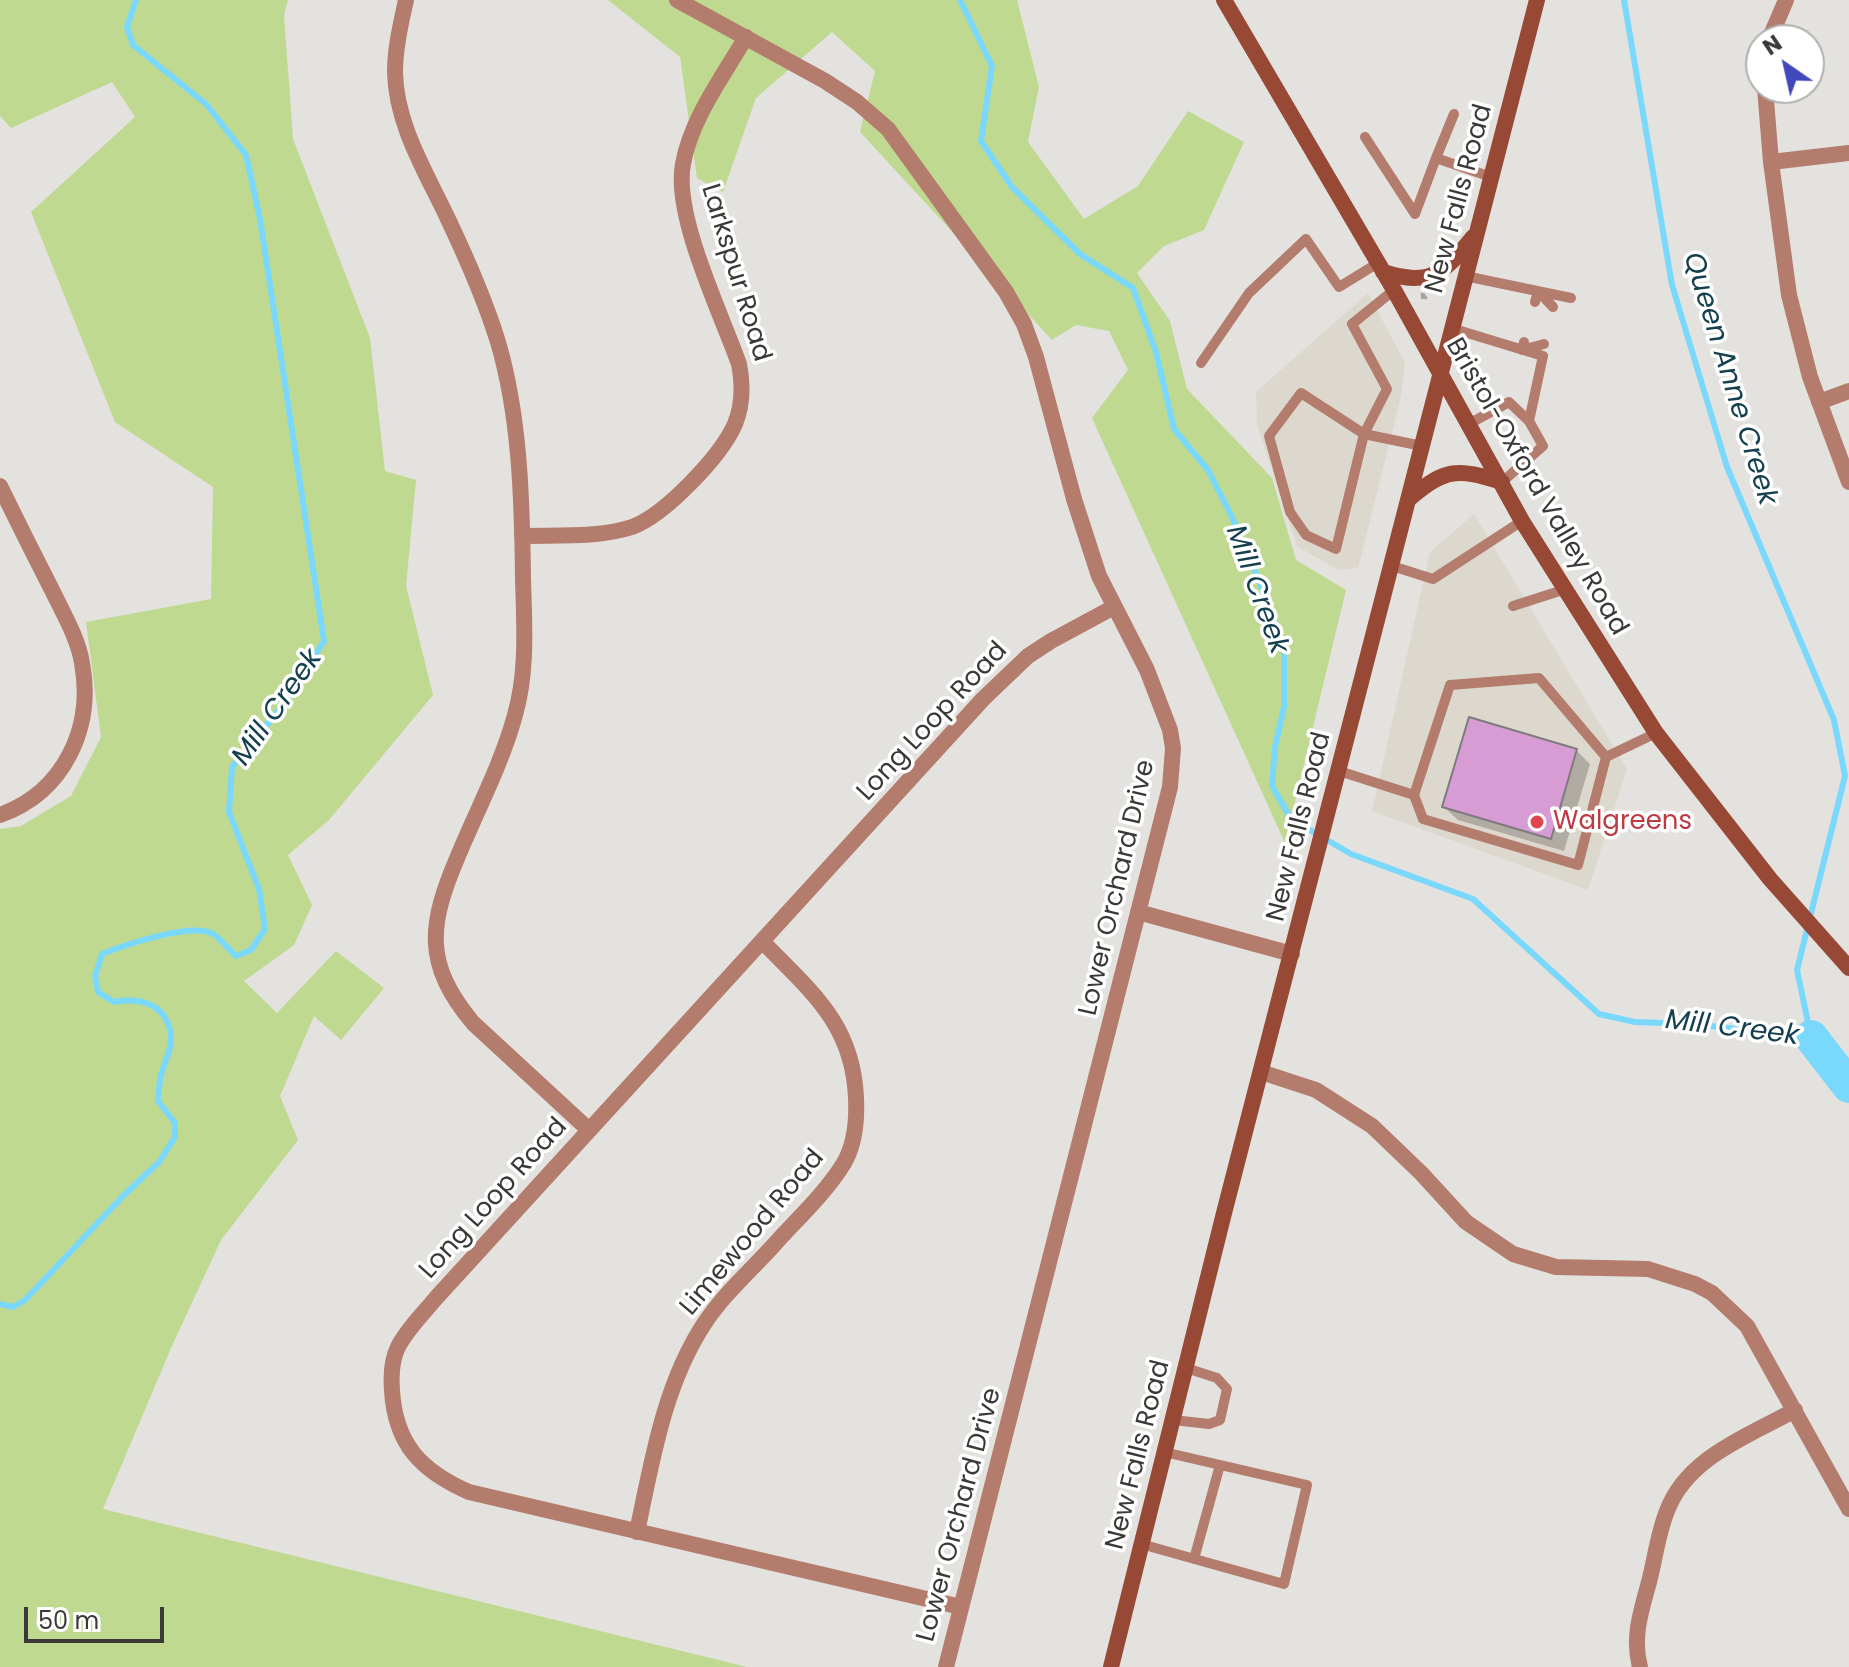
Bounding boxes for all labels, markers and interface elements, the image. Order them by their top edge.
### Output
north arrow [1745,24,1825,104]
text: N [1757,28,1788,63]
street label: New Falls Road [1420,101,1500,297]
street label: Larkspur Road [693,180,777,366]
water label: Queen Anne Creek [1675,249,1783,509]
street label: Bristol-Oxford Valley Road [1438,333,1634,641]
water label: Mill Creek [1217,521,1295,659]
street label: Long Loop Road [851,636,1015,808]
water label: Mill Creek [226,643,330,773]
street label: New Falls Road [1261,729,1339,925]
street label: Lower Orchard Drive [1073,757,1163,1019]
place label: Walgreens [1553,806,1692,838]
marker: Walgreens [1528,813,1546,831]
water label: Mill Creek [1663,1004,1801,1054]
street label: Long Loop Road [414,1112,574,1286]
street label: Limewood Road [674,1144,832,1322]
street label: New Falls Road [1100,1357,1178,1553]
street label: Lower Orchard Drive [911,1385,1009,1645]
scale bar [28,1591,168,1641]
text: 50 m [38,1604,99,1637]

